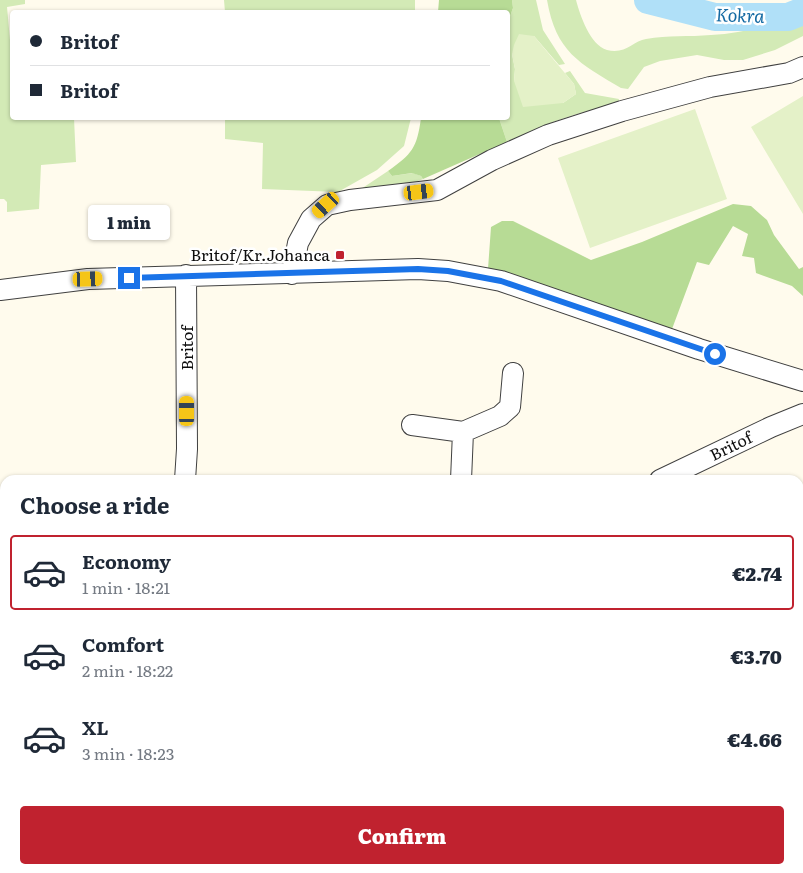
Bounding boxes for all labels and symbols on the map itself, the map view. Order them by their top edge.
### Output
water label: Kokra [715,0,766,29]
car [403,183,434,201]
car [309,189,342,221]
callout: 1 min [88,206,170,240]
place label: Britof/Kr.Johanca [190,242,330,266]
marker: Britof/Kr.Johanca [334,249,346,261]
route end [118,267,140,289]
car [72,271,103,287]
street label: Britof [174,324,198,370]
route start [704,343,726,365]
car [179,396,194,426]
street label: Britof [705,424,758,466]

